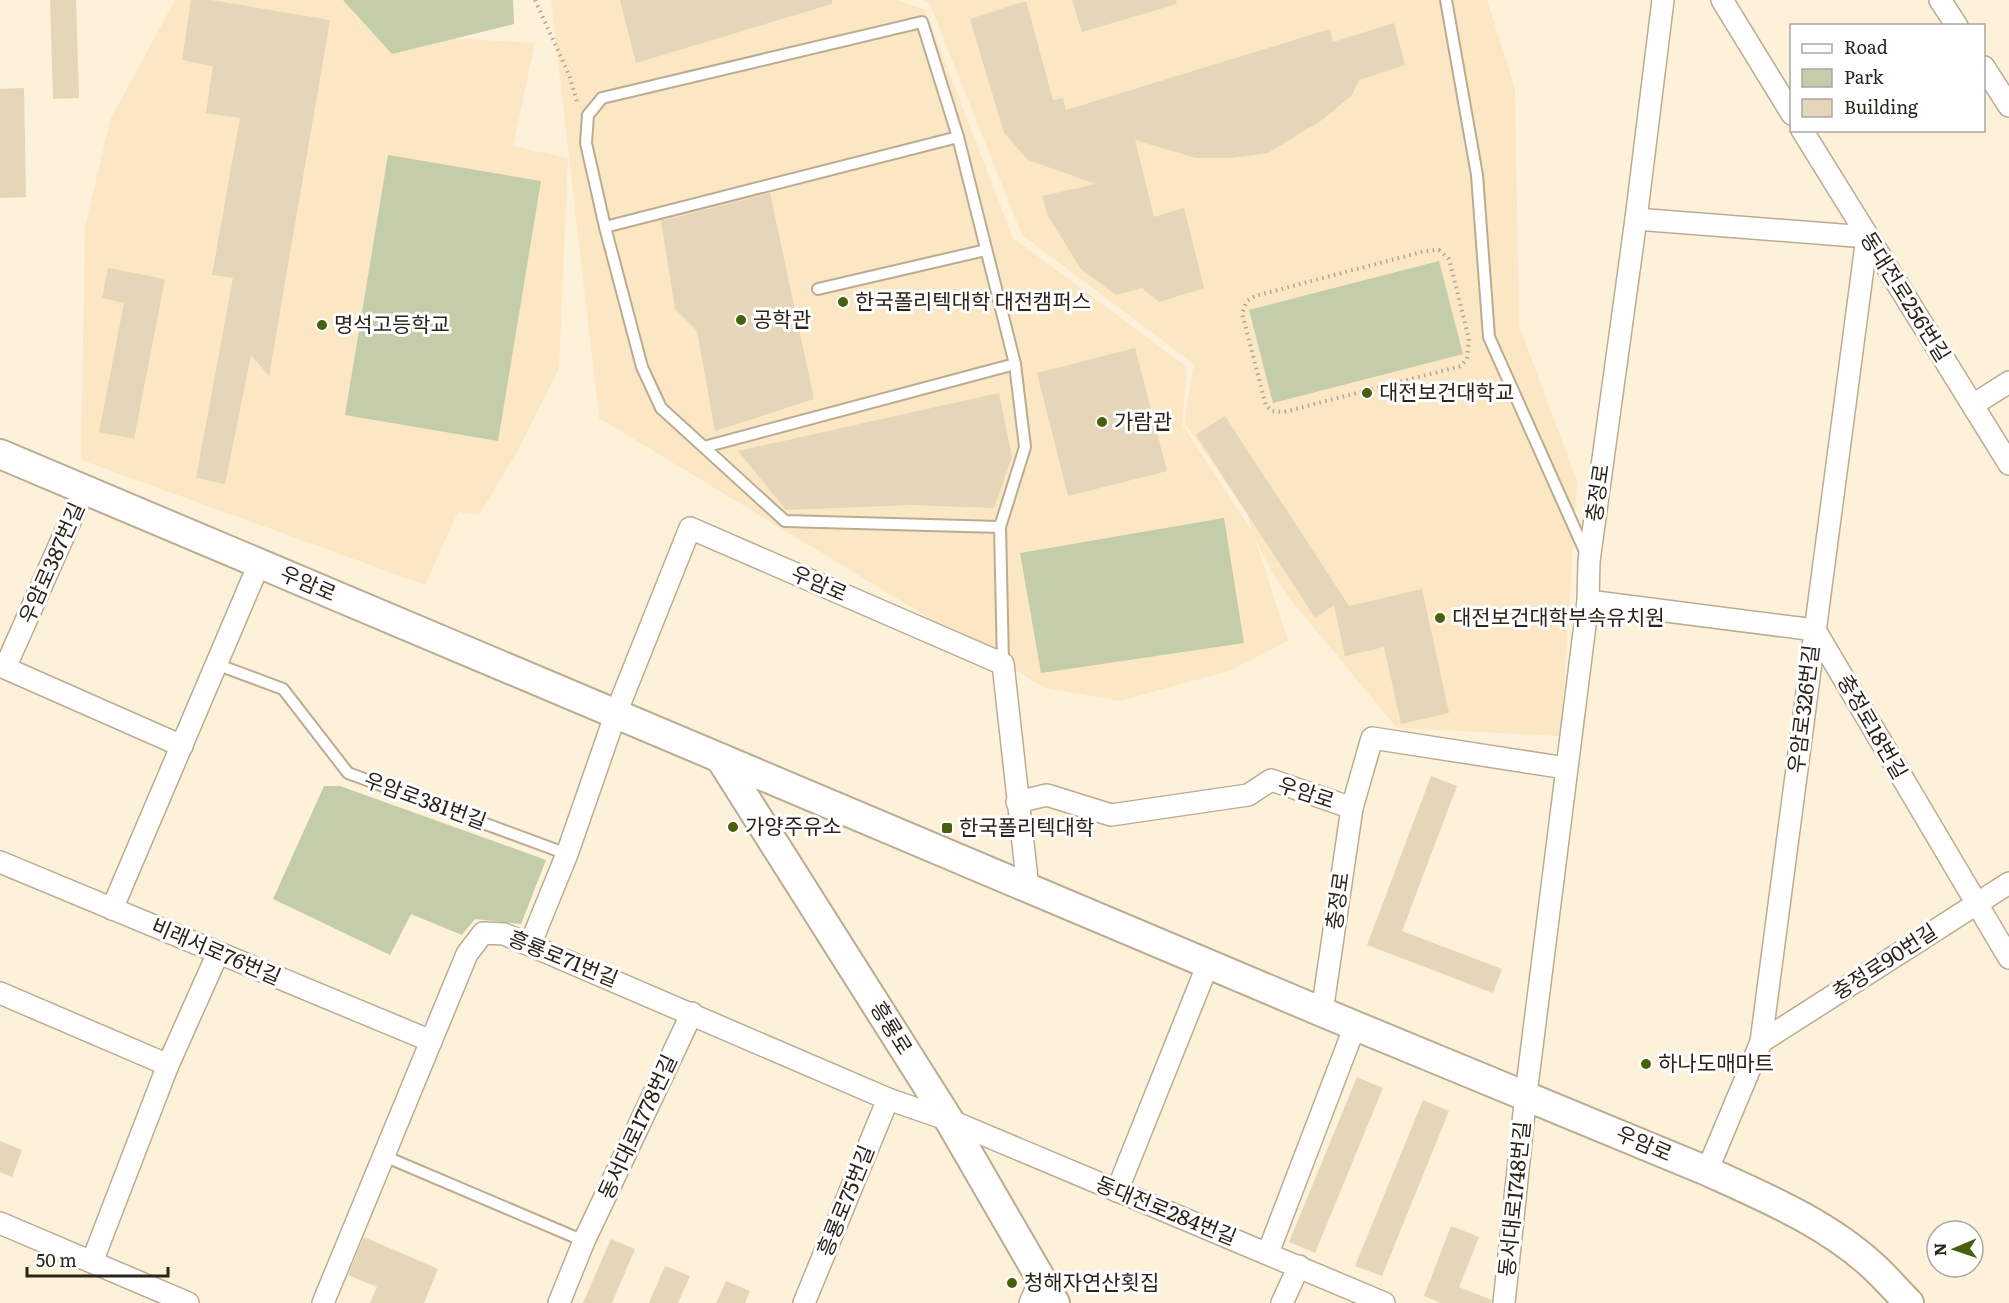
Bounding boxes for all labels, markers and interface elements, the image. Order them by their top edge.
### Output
legend [1790,24,1985,132]
text: Road [1844,33,1888,60]
text: Park [1844,63,1885,90]
text: Building [1844,93,1919,120]
street label: 동대전로256번길 [1855,224,1960,367]
place label: 한국폴리텍대학 대전캠퍼스 [855,284,1091,315]
marker: 한국폴리텍대학 대전캠퍼스 [836,295,850,309]
place label: 공학관 [753,302,811,333]
place label: 명석고등학교 [334,307,450,338]
marker: 공학관 [734,313,748,327]
marker: 명석고등학교 [315,318,329,332]
place label: 대전보건대학교 [1379,375,1514,406]
marker: 대전보건대학교 [1360,386,1374,400]
place label: 가람관 [1114,404,1172,435]
marker: 가람관 [1095,415,1109,429]
street label: 충정로 [1576,462,1615,524]
street label: 우암로387번길 [9,496,90,628]
street label: 우암로 [276,556,342,607]
street label: 우암로 [787,556,853,607]
place label: 대전보건대학부속유치원 [1452,600,1665,631]
marker: 대전보건대학부속유치원 [1433,611,1447,625]
street label: 우암로326번길 [1778,643,1825,775]
street label: 충정로18번길 [1832,667,1917,784]
street label: 우암로381번길 [360,762,491,835]
street label: 우암로 [1274,767,1339,814]
place label: 가양주유소 [745,809,842,840]
place label: 한국폴리텍대학 [959,810,1094,841]
marker: 가양주유소 [726,820,740,834]
marker: 한국폴리텍대학 [940,821,954,835]
street label: 충정로 [1316,870,1355,932]
street label: 비래서로76번길 [147,909,286,991]
street label: 충정로90번길 [1825,914,1942,1006]
street label: 흥룡로71번길 [504,921,623,993]
street label: 흥룡로 [865,994,922,1059]
place label: 하나도매마트 [1658,1046,1774,1077]
street label: 동서대로1778번길 [589,1048,683,1204]
marker: 하나도매마트 [1639,1057,1653,1071]
street label: 우암로 [1612,1116,1678,1167]
street label: 동서대로1748번길 [1489,1119,1536,1278]
street label: 흥룡로75번길 [807,1140,880,1260]
street label: 동대전로284번길 [1092,1166,1242,1251]
north arrow [1925,1219,1985,1279]
scale bar [27,1240,168,1278]
text: N [1927,1242,1951,1257]
text: 50 m [36,1246,77,1273]
place label: 청해자연산횟집 [1024,1265,1159,1296]
marker: 청해자연산횟집 [1005,1276,1019,1290]

